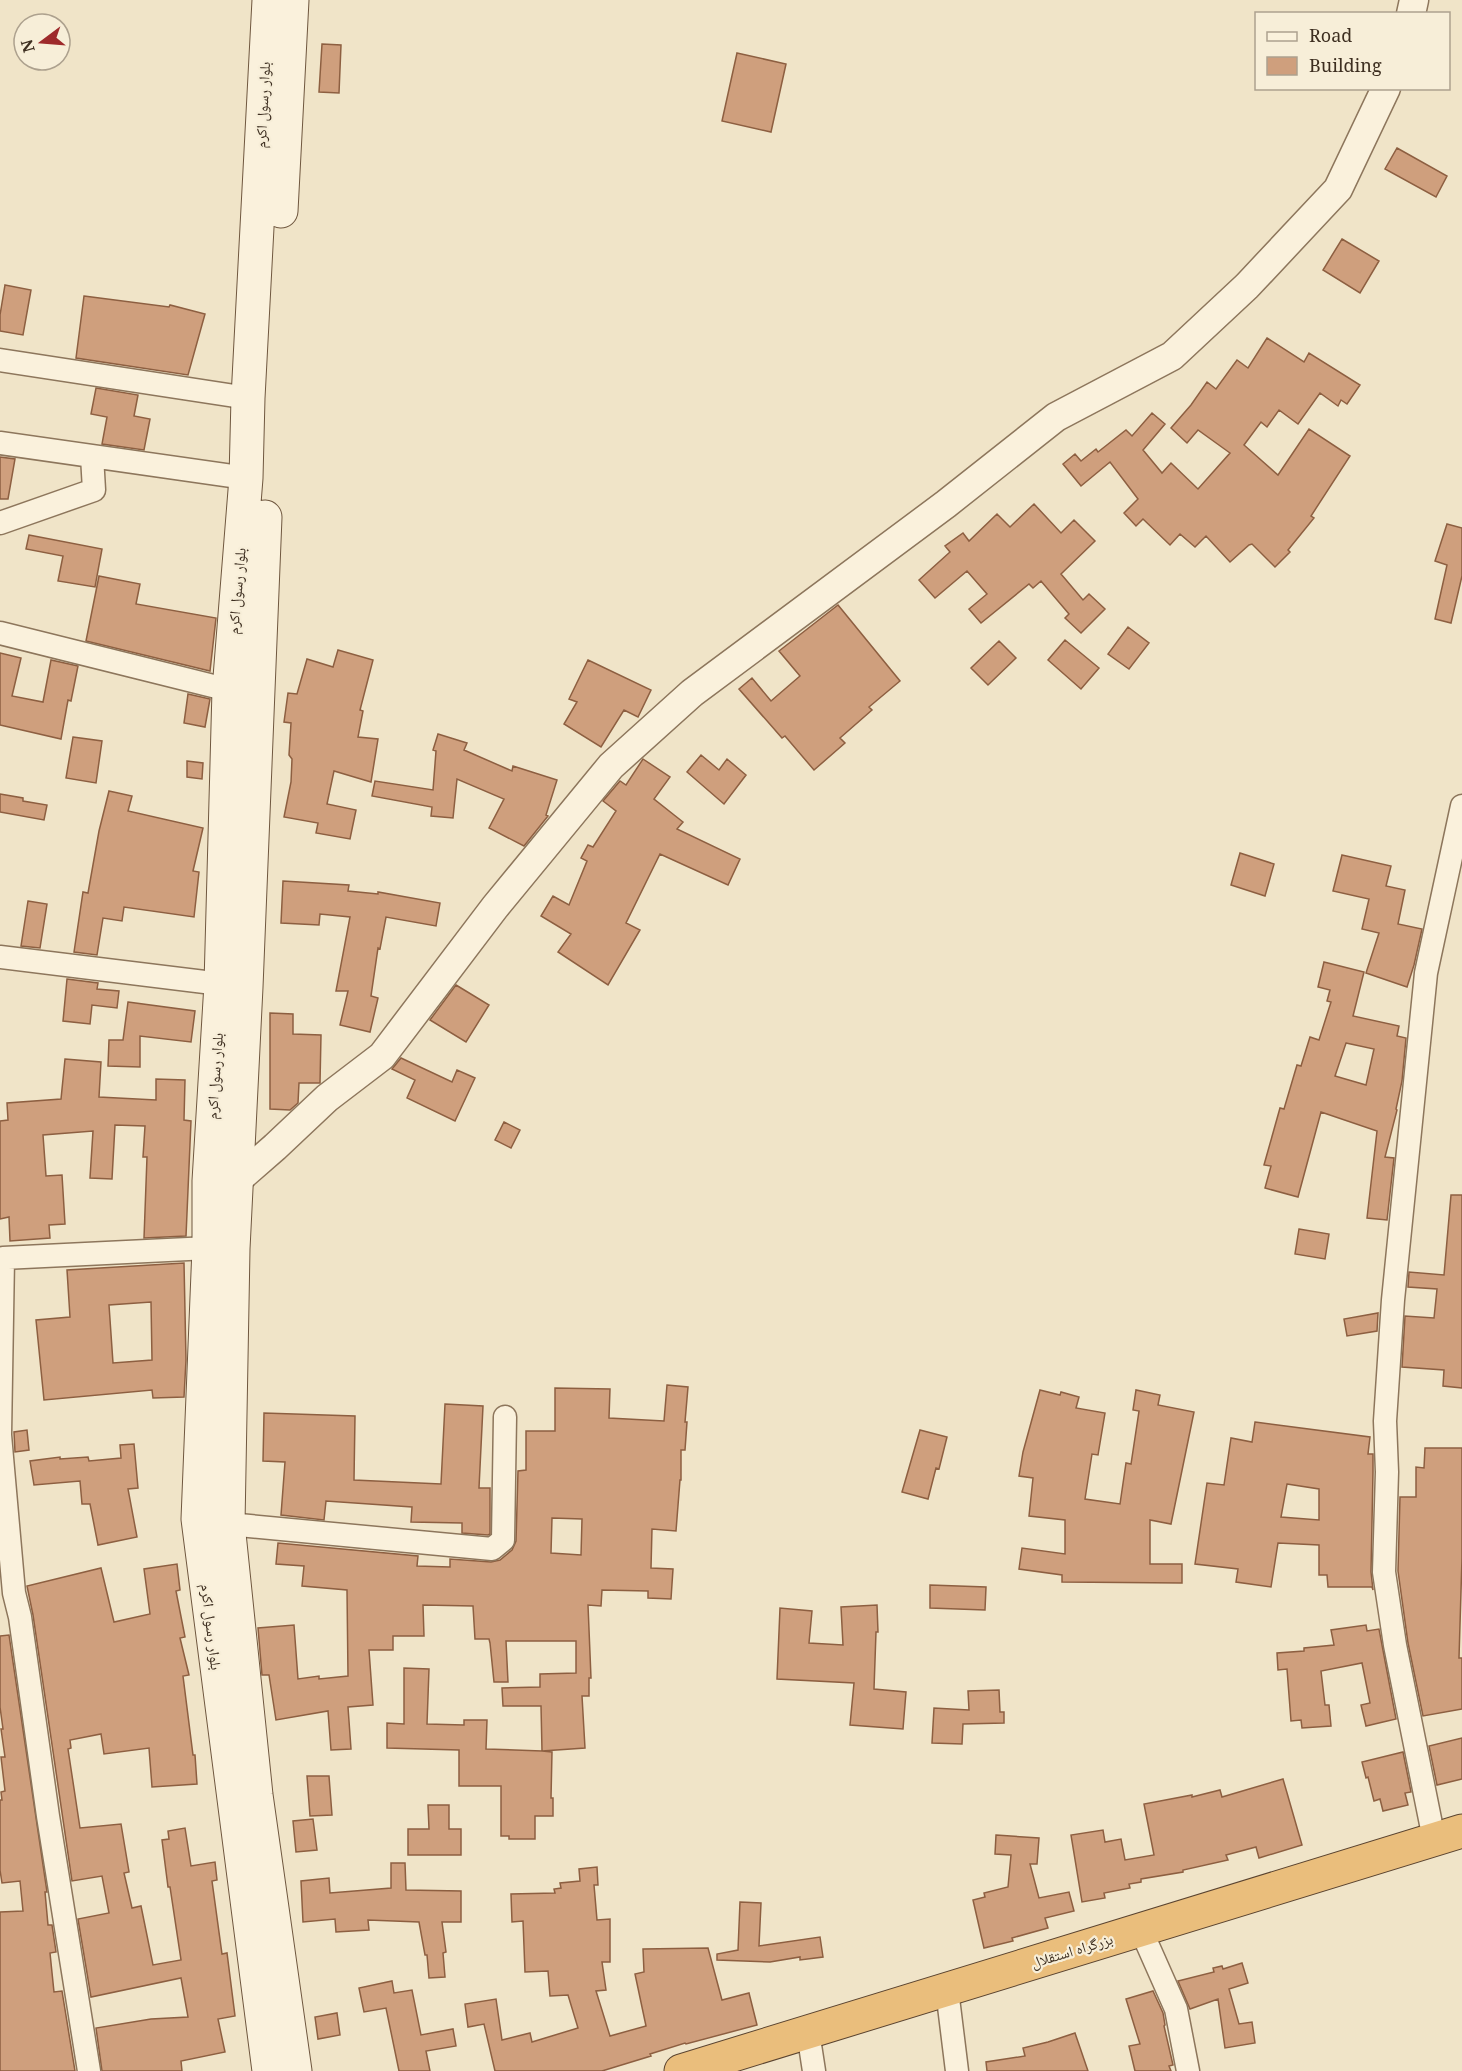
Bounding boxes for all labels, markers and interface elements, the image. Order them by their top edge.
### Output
north arrow [12,12,72,72]
legend [1255,12,1450,90]
text: Road [1309,23,1352,47]
text: N [15,37,40,55]
text: Building [1309,53,1382,77]
street label: بلوار رسول اکرم [250,61,275,149]
street label: بلوار رسول اکرم [222,547,251,635]
street label: بلوار رسول اکرم [201,1032,228,1120]
street label: بلوار رسول اکرم [196,1583,227,1671]
street label: بزرگراه استقلال [1028,1928,1115,1973]

